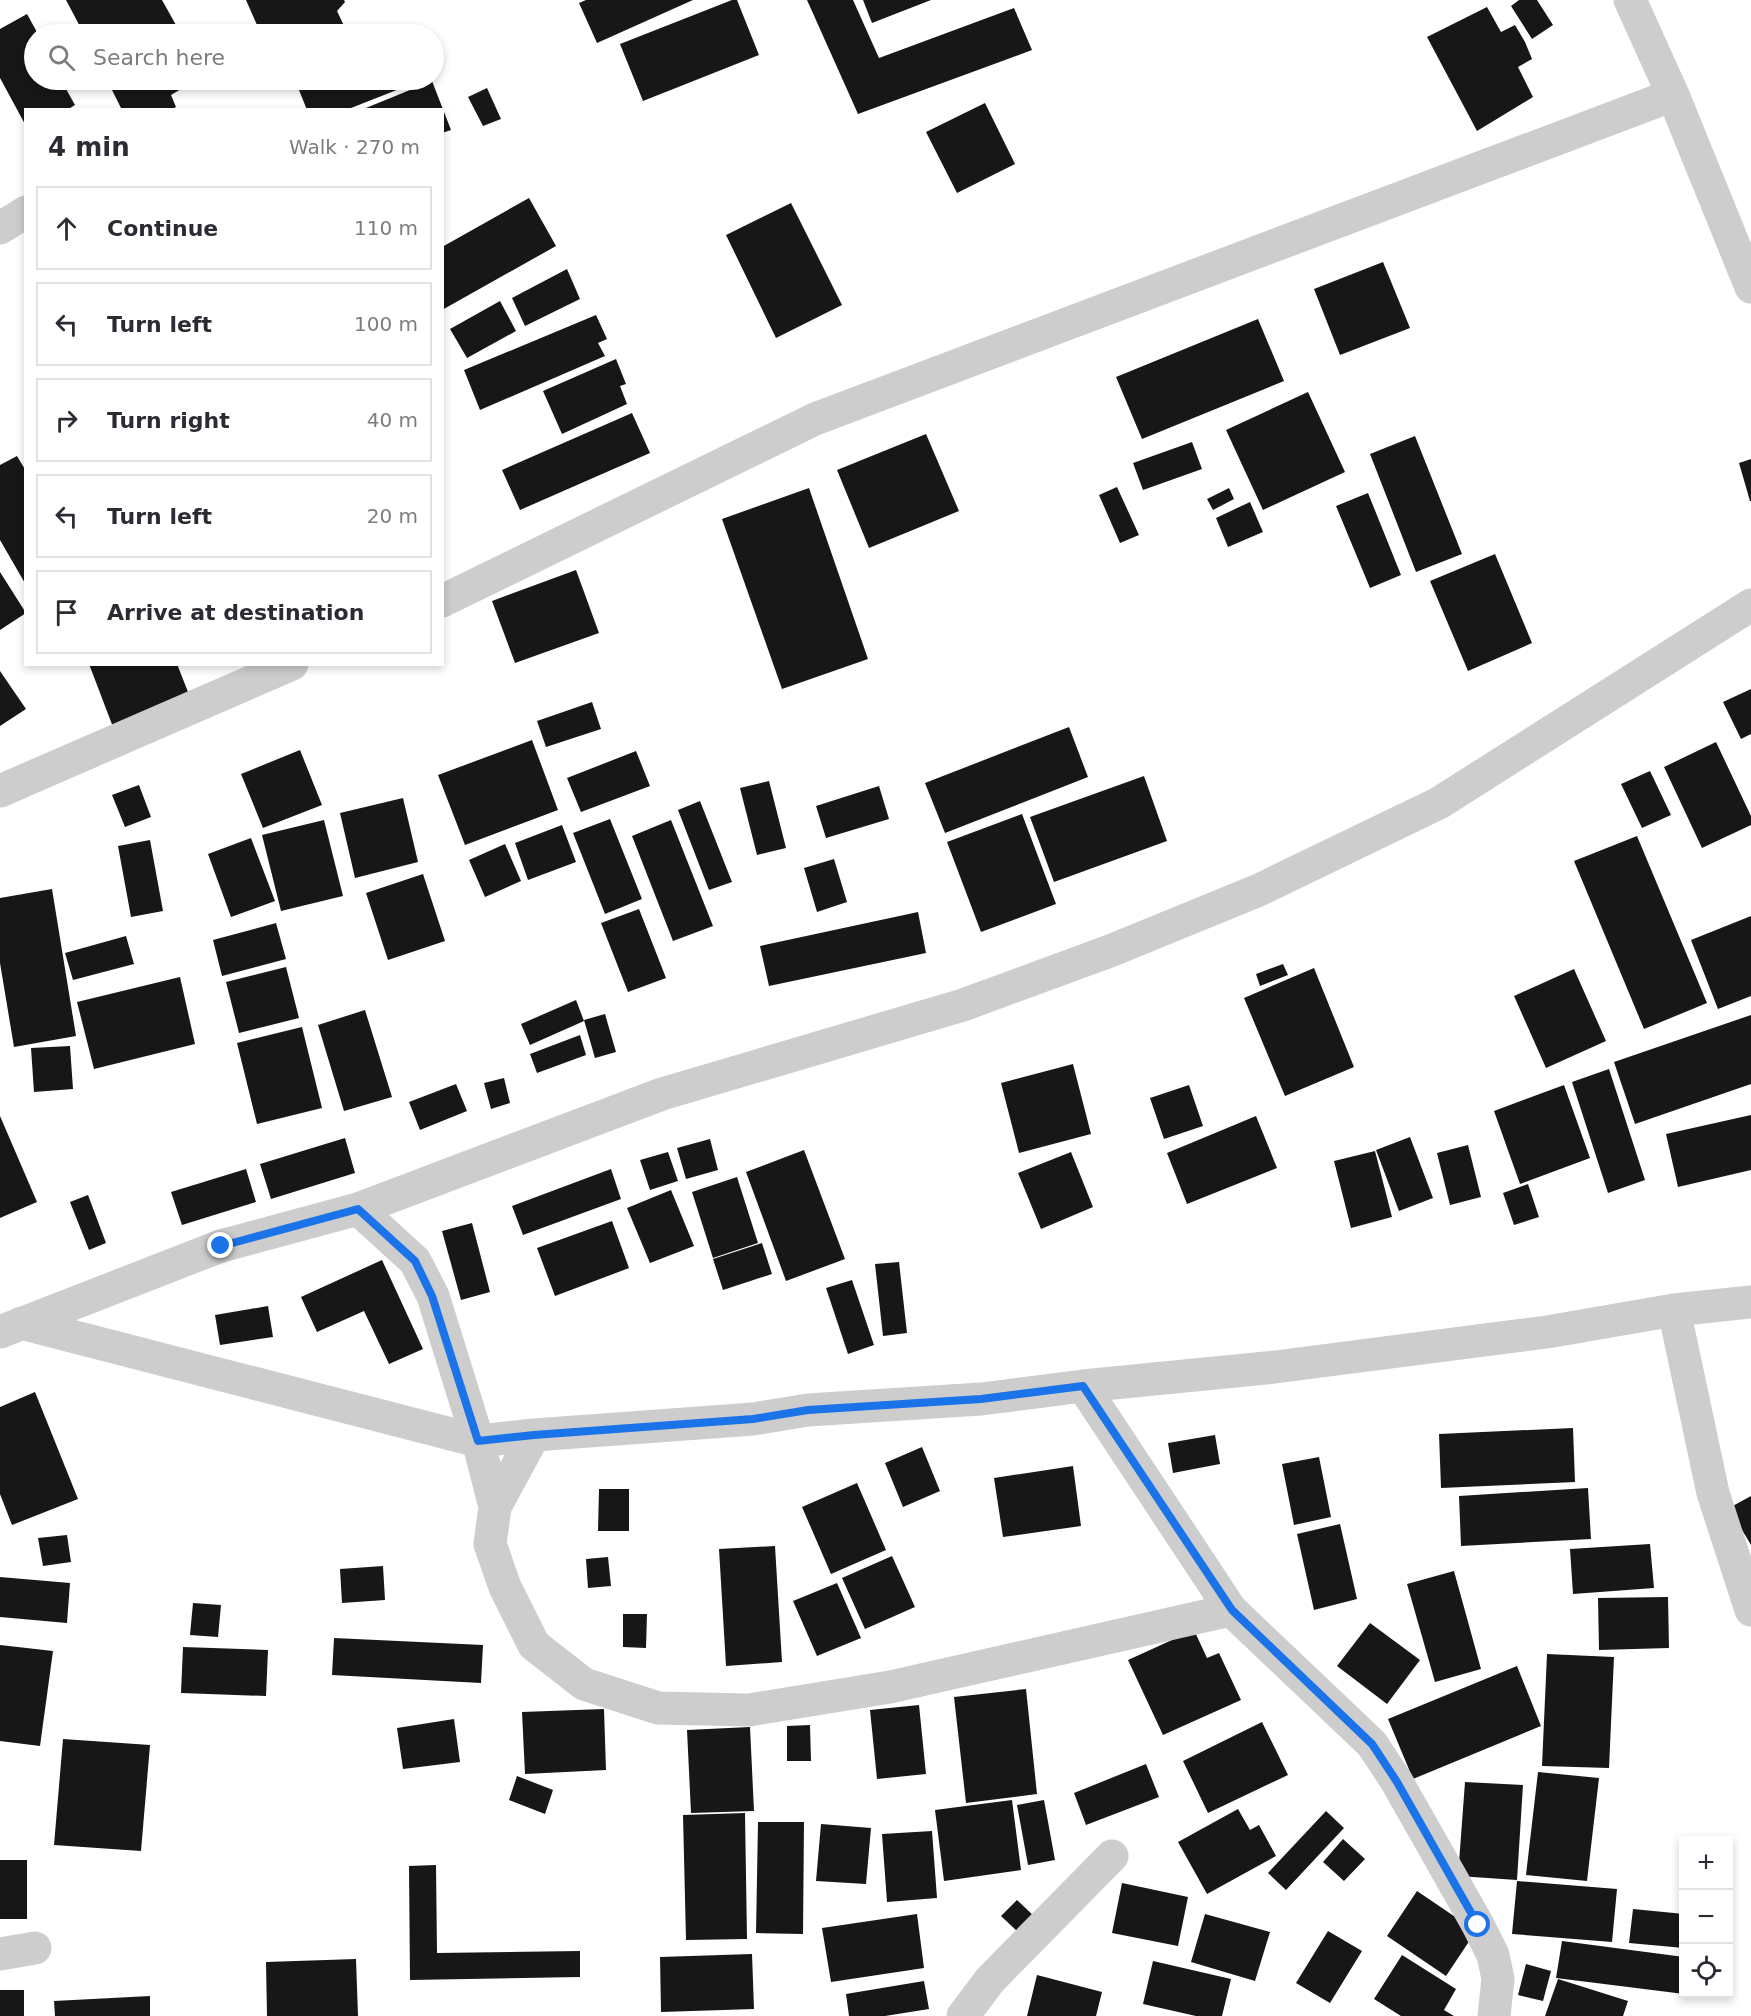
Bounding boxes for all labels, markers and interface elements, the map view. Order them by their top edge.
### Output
search box [24,24,444,90]
icon: search [45,41,78,74]
text: Search here [93,45,225,70]
text: 4 min [48,132,130,162]
text: Walk · 270 m [289,135,420,159]
icon: ahead [50,212,83,245]
text: Continue [107,216,218,241]
text: 110 m [354,216,418,240]
icon: left [50,308,83,341]
text: Turn left [107,312,212,337]
text: 100 m [354,312,418,336]
icon: right [50,404,83,437]
text: Turn right [107,408,230,433]
text: 40 m [367,408,418,432]
icon: left [50,500,83,533]
text: Turn left [107,504,212,529]
text: 20 m [367,504,418,528]
icon: arrive [50,596,83,629]
text: Arrive at destination [107,600,364,625]
route end [207,1232,233,1258]
map controls [1679,1836,1733,1998]
button: + [1679,1836,1733,1890]
button: − [1679,1890,1733,1944]
route start [1464,1911,1490,1937]
button: locate [1679,1944,1733,1998]

